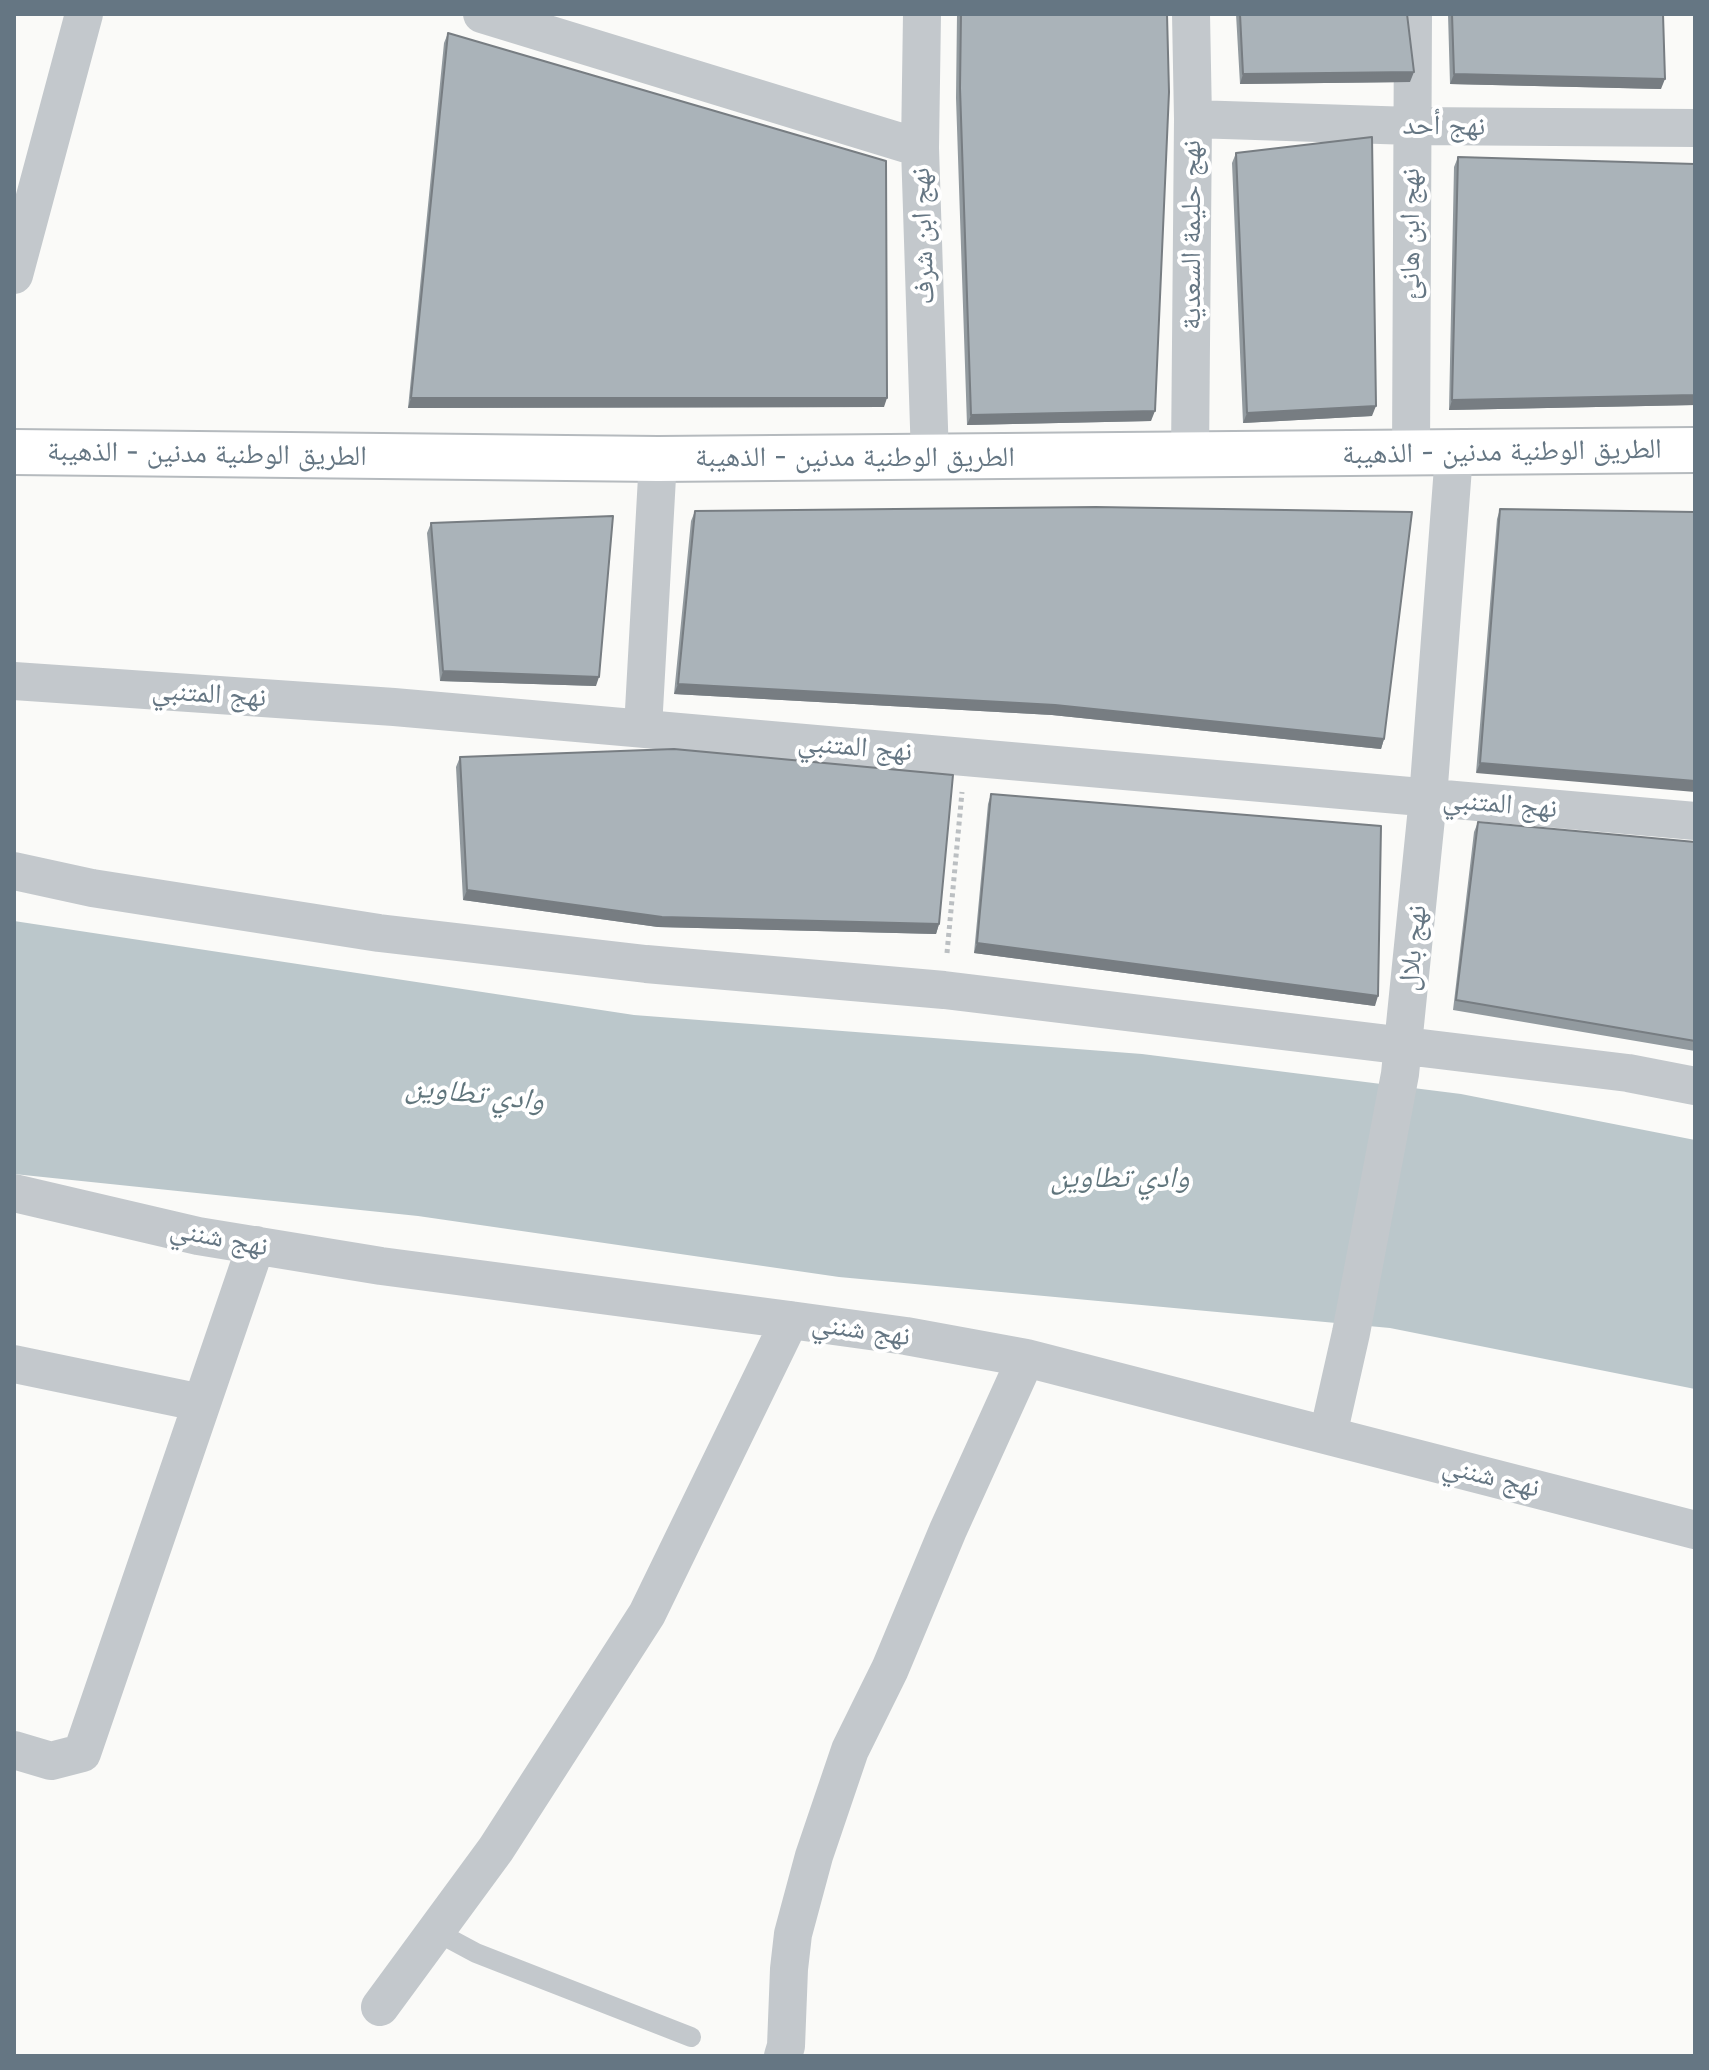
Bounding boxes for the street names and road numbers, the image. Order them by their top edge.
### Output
street label: نهج أحد [1402,108,1486,144]
street label: نهج حليمة السعدية [1175,140,1209,330]
street label: نهج ابن شرف [904,167,942,305]
street label: نهج ابن هانئ [1394,168,1428,300]
street label: الطريق الوطنية مدنين - الذهيبة [1342,432,1662,472]
street label: الطريق الوطنية مدنين - الذهيبة [47,434,367,474]
street label: الطريق الوطنية مدنين - الذهيبة [695,441,1015,475]
street label: نهج المتنبي [151,673,267,715]
street label: نهج المتنبي [796,725,914,769]
street label: نهج المتنبي [1441,782,1559,826]
street label: نهج بلال [1392,903,1434,993]
street label: نهج شنني [167,1212,271,1264]
street label: نهج شنني [810,1306,912,1354]
street label: نهج شنني [1439,1449,1543,1505]

